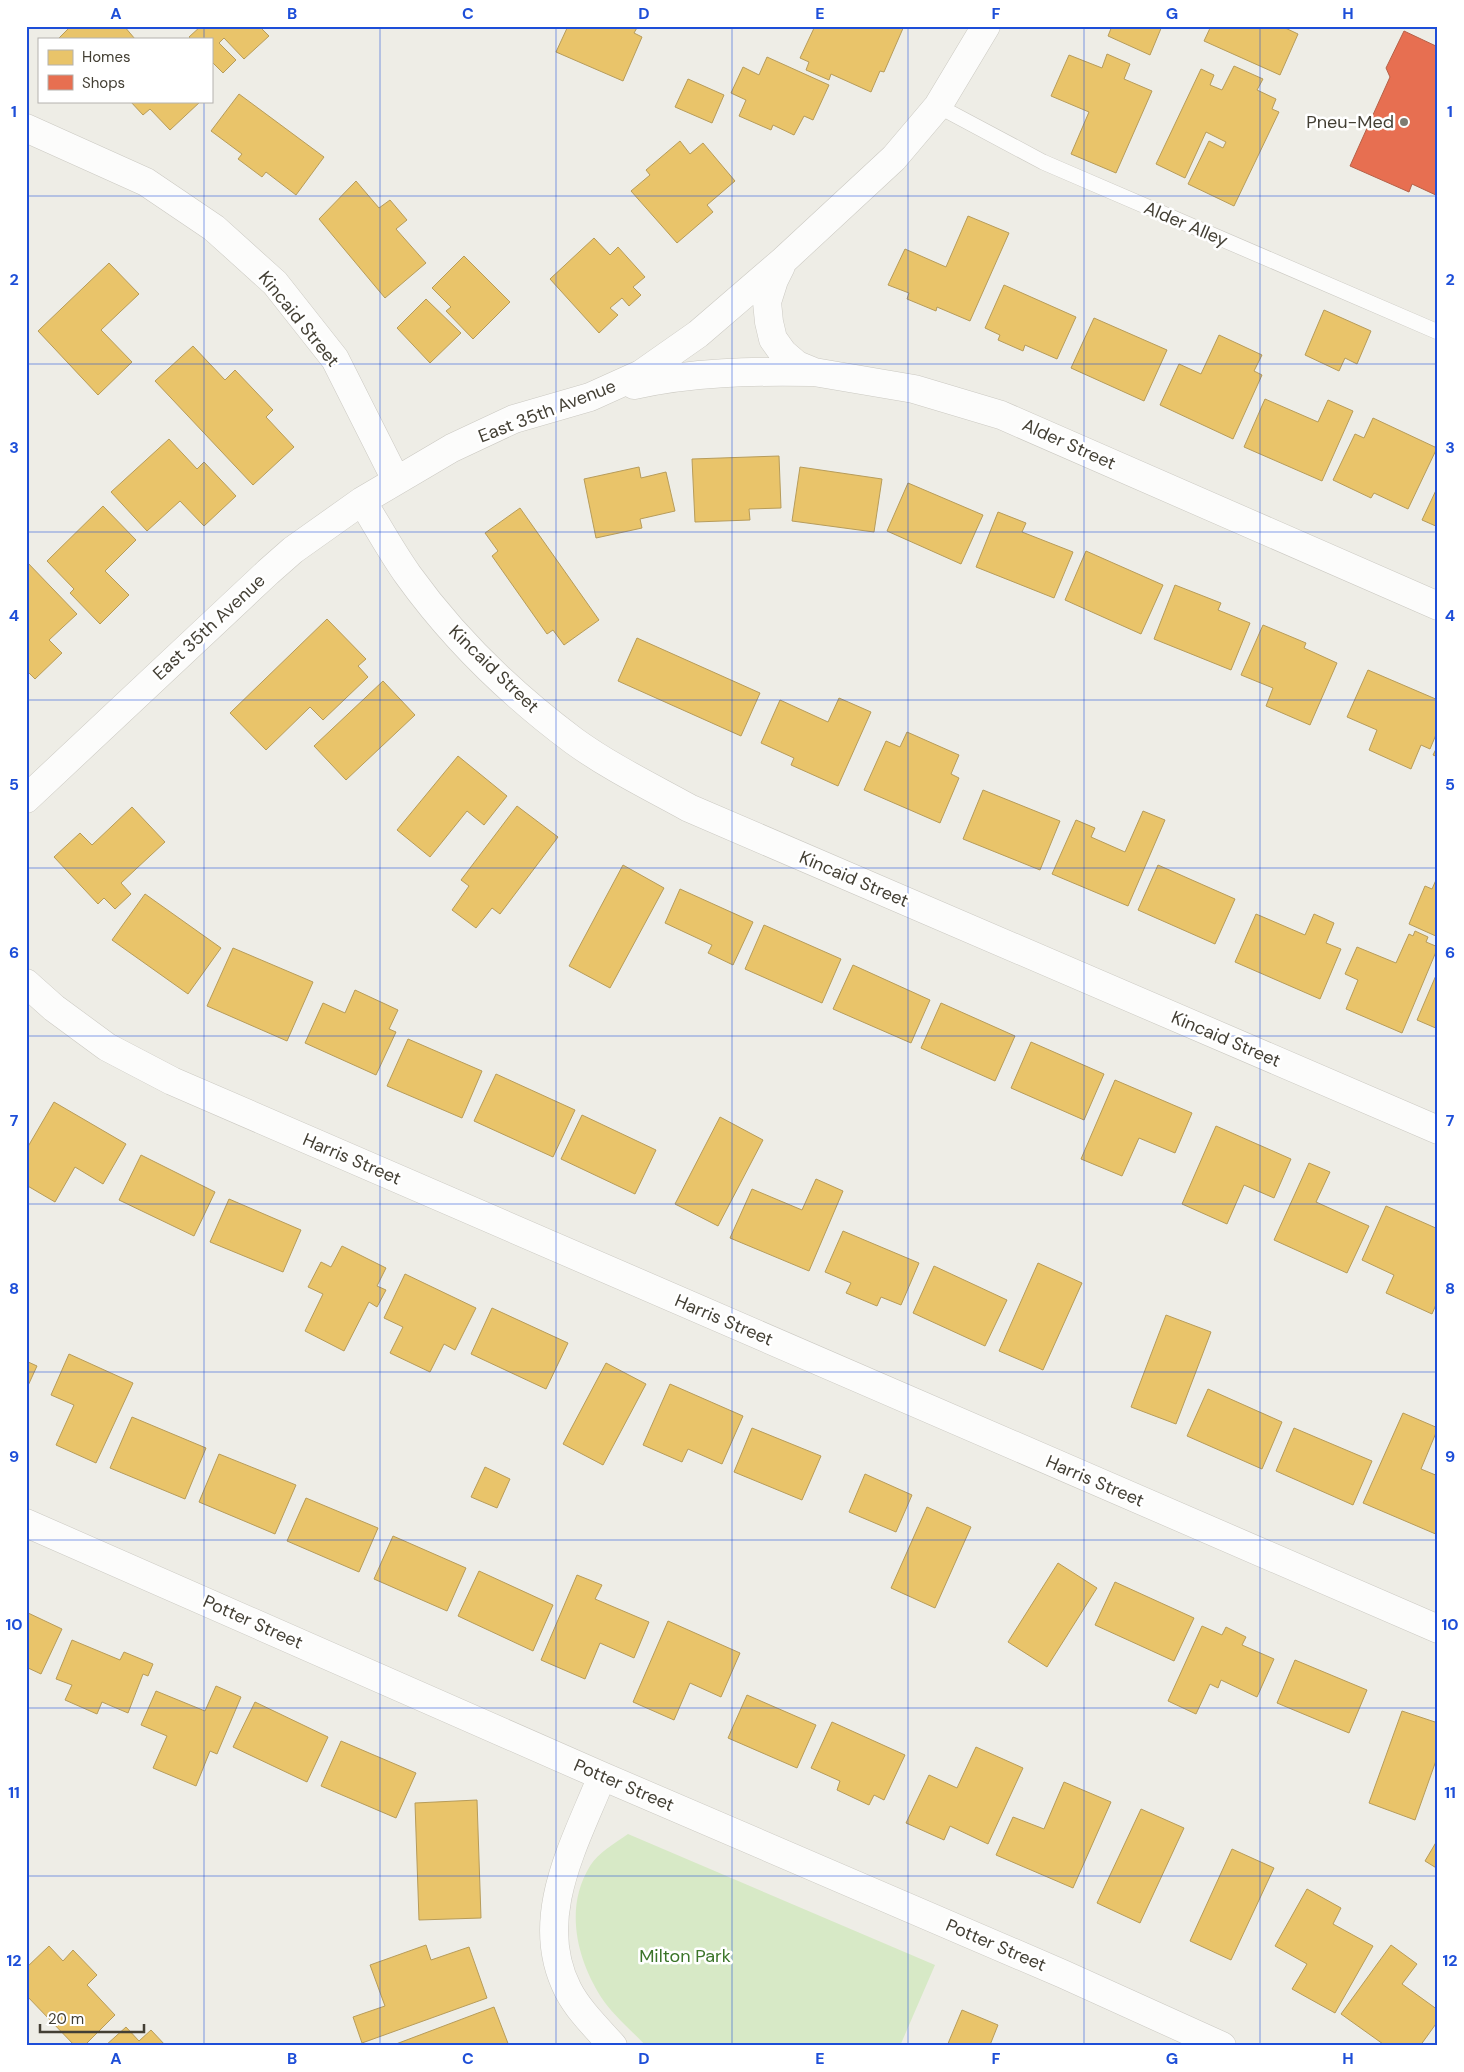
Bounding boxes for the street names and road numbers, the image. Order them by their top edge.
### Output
street label: Alder Alley [1140,196,1232,252]
street label: Kincaid Street [253,266,345,372]
street label: East 35th Avenue [475,374,619,448]
street label: Alder Street [1018,413,1120,475]
street label: East 35th Avenue [148,569,270,685]
street label: Kincaid Street [444,620,544,718]
street label: Kincaid Street [796,845,912,913]
street label: Kincaid Street [1168,1005,1284,1073]
street label: Harris Street [299,1128,405,1190]
street label: Harris Street [671,1289,777,1351]
street label: Harris Street [1042,1450,1148,1512]
street label: Potter Street [199,1589,307,1655]
street label: Potter Street [570,1753,678,1817]
street label: Potter Street [942,1913,1050,1977]

